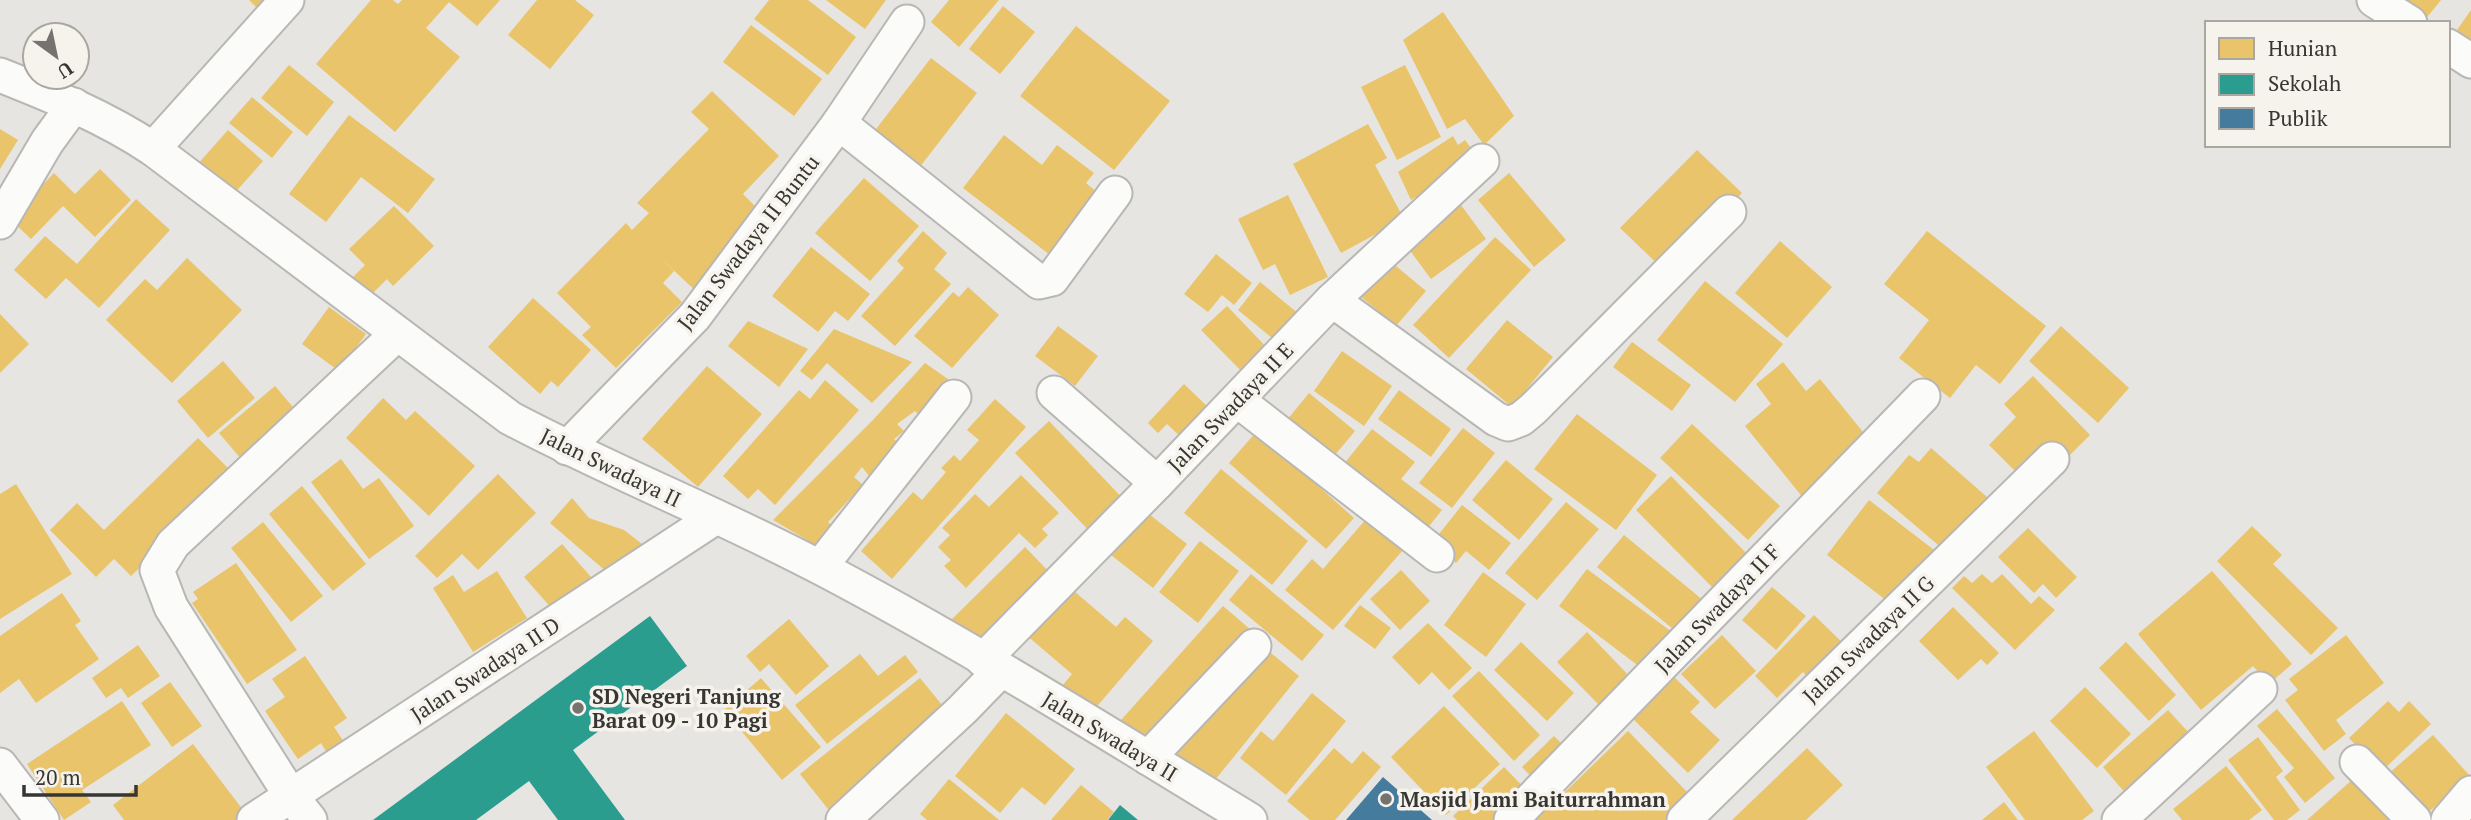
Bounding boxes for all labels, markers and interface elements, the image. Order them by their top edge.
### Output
north arrow [21,21,91,91]
legend [2205,21,2450,147]
text: Hunian [2268,34,2338,62]
text: U [53,56,78,85]
text: Sekolah [2268,69,2341,97]
text: Publik [2268,104,2328,132]
street label: Jalan Swadaya II Buntu [671,149,825,335]
street label: Jalan Swadaya II E [1161,336,1299,478]
street label: Jalan Swadaya II [536,421,686,513]
street label: Jalan Swadaya II F [1648,537,1786,679]
street label: Jalan Swadaya II G [1796,569,1940,709]
street label: Jalan Swadaya II D [405,610,565,728]
place label: SD Negeri Tanjung Barat 09 - 10 Pagi [592,682,782,734]
street label: Jalan Swadaya II [1037,685,1183,787]
marker: SD Negeri Tanjung Barat 09 - 10 Pagi [570,700,586,716]
scale bar [24,754,136,798]
text: 20 m [35,763,81,791]
place label: Masjid Jami Baiturrahman [1400,785,1666,813]
marker: Masjid Jami Baiturrahman [1378,791,1394,807]

